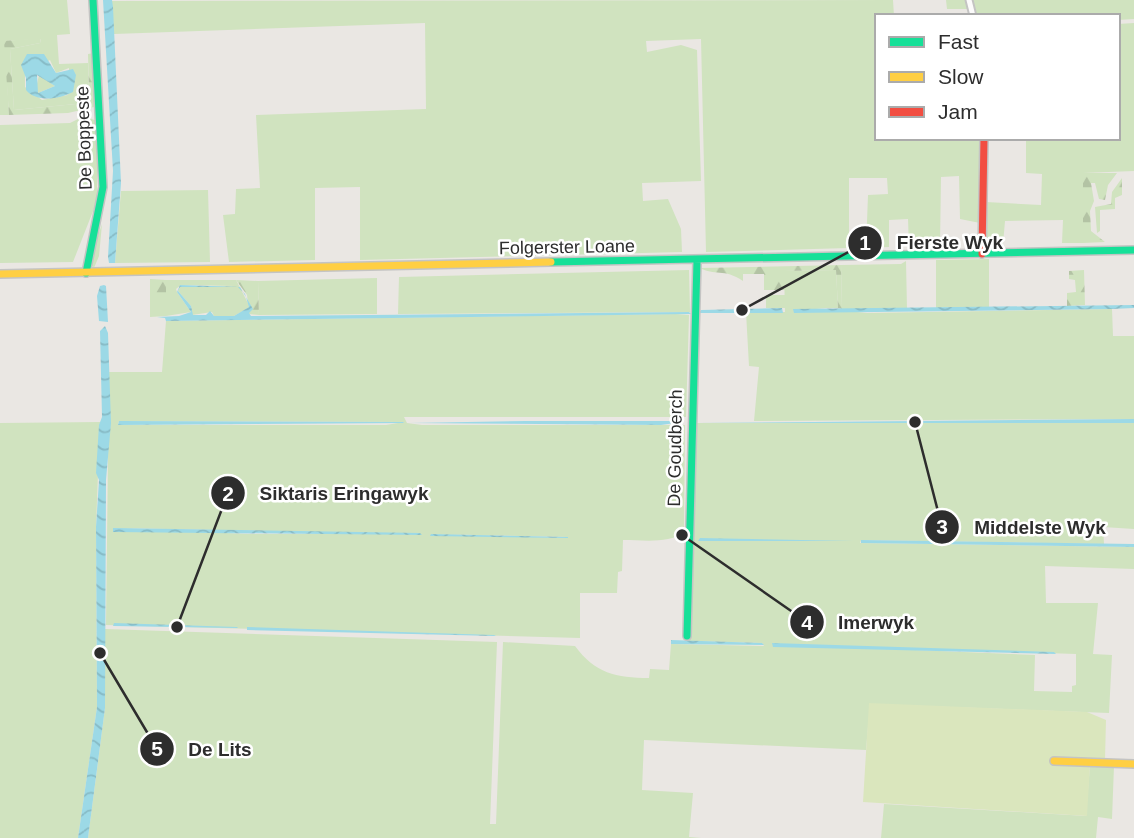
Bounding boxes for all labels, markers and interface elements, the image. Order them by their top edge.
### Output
legend [875,14,1120,140]
text: Fast [938,30,979,53]
text: Slow [938,65,984,88]
street label: De Boppeste [72,86,96,190]
text: Jam [938,100,978,123]
callout: Fierste Wyk [848,223,1017,263]
text: 1 [859,231,871,254]
text: Fierste Wyk [897,232,1004,253]
street label: Folgerster Loane [499,236,635,258]
street label: De Goudberch [664,389,686,507]
callout: Siktaris Eringawyk [211,473,443,513]
text: 2 [222,482,234,505]
text: Siktaris Eringawyk [260,483,429,504]
callout: Middelste Wyk [925,507,1119,547]
text: 3 [936,515,948,538]
text: Middelste Wyk [974,517,1106,538]
callout: Imerwyk [789,602,928,642]
text: 4 [801,611,813,634]
text: Imerwyk [838,612,914,633]
callout: De Lits [139,729,265,769]
text: 5 [151,737,163,760]
text: De Lits [188,739,252,760]

